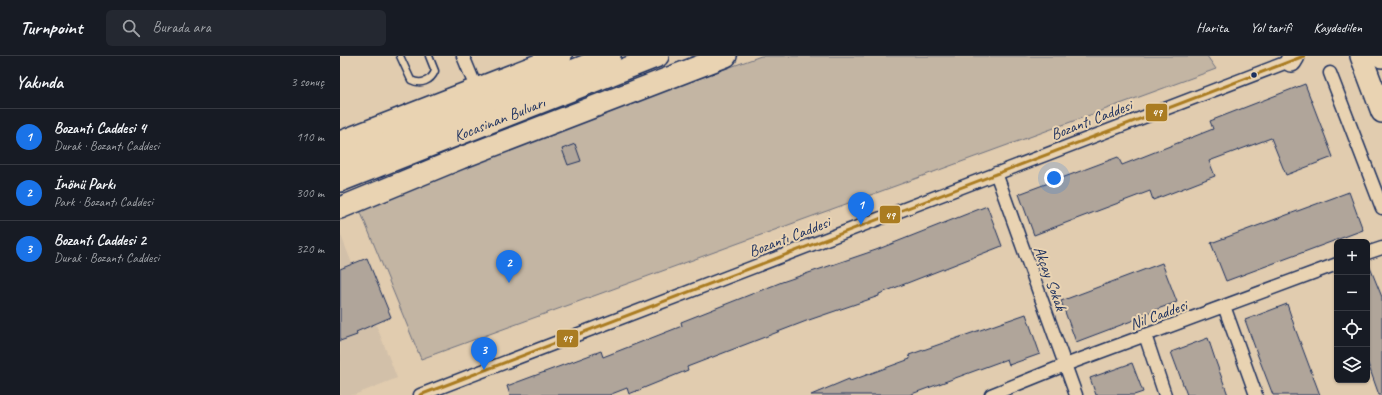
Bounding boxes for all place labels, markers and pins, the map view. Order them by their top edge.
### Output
unlabelled marker [1249,70,1259,80]
pin: 1 [848,192,874,225]
pin: 2 [496,250,522,283]
pin: 3 [471,337,497,370]

